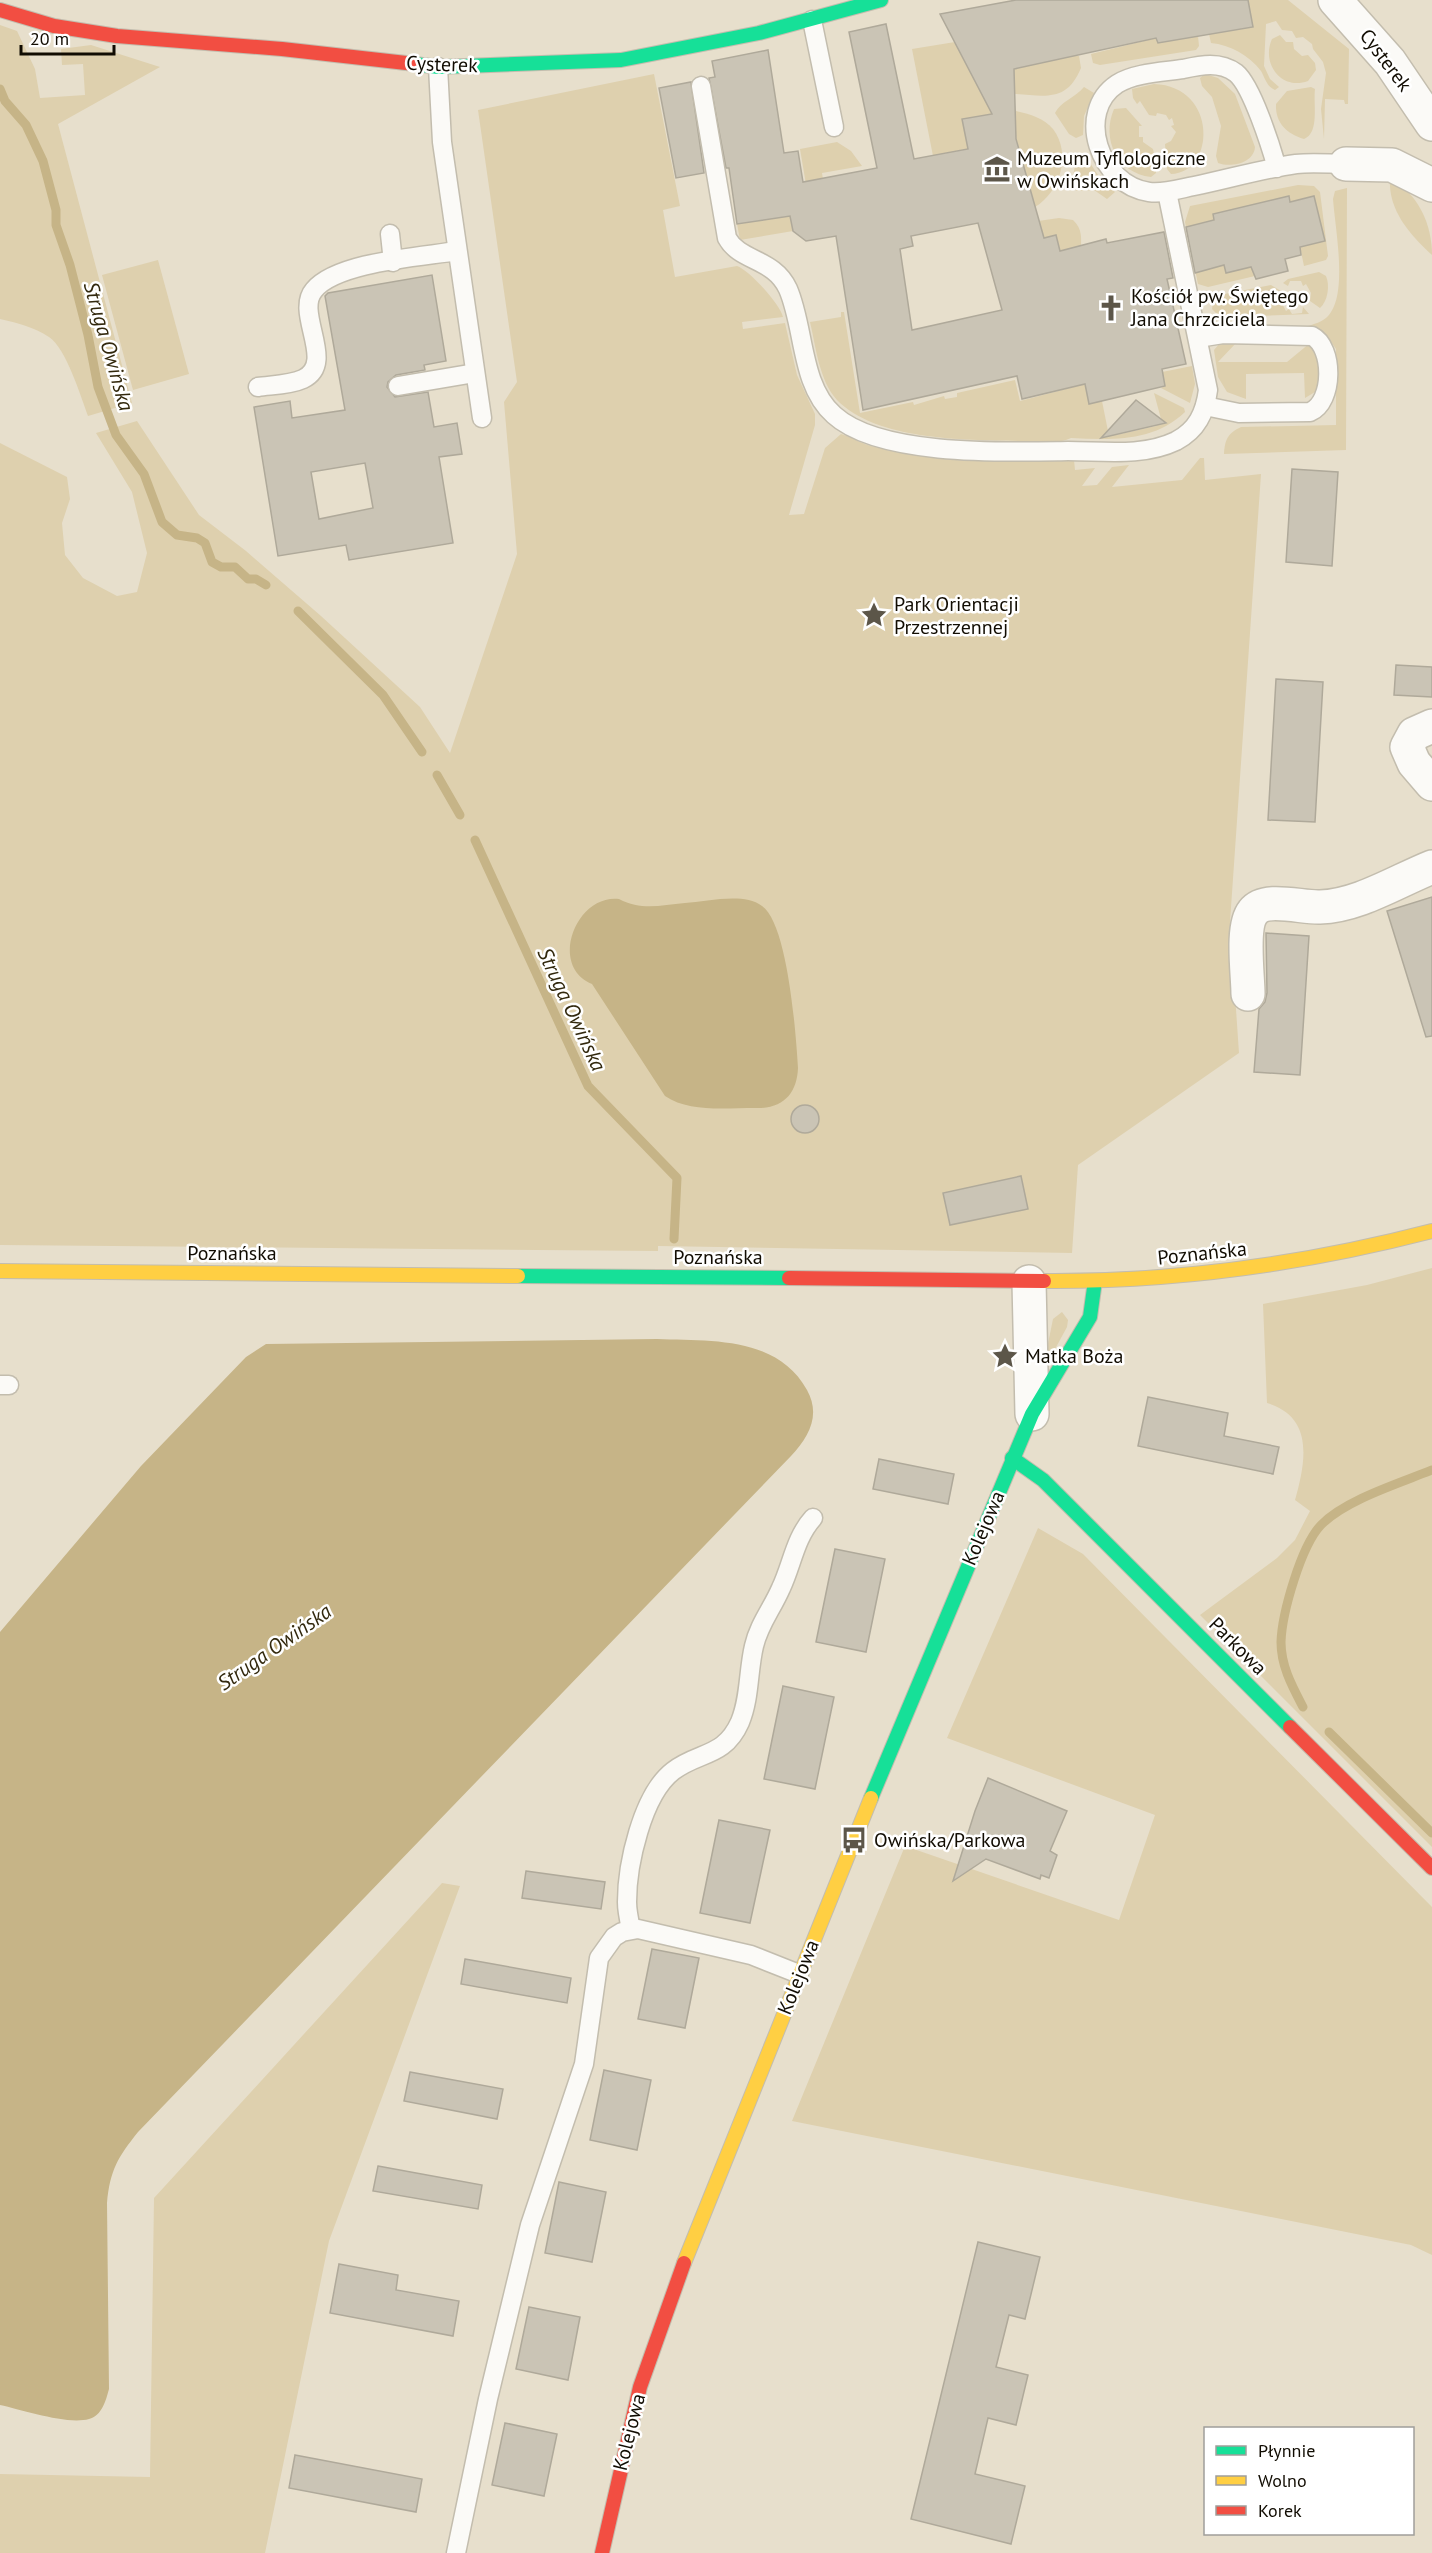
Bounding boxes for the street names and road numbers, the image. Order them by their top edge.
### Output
street label: Cysterek [1354,24,1418,97]
street label: Cysterek [406,50,479,78]
street label: Poznańska [1156,1235,1248,1271]
street label: Poznańska [187,1240,277,1266]
street label: Poznańska [673,1244,763,1270]
street label: Kolejowa [956,1487,1010,1569]
street label: Parkowa [1203,1611,1273,1681]
street label: Kolejowa [771,1936,825,2018]
street label: Kolejowa [607,2391,651,2473]

